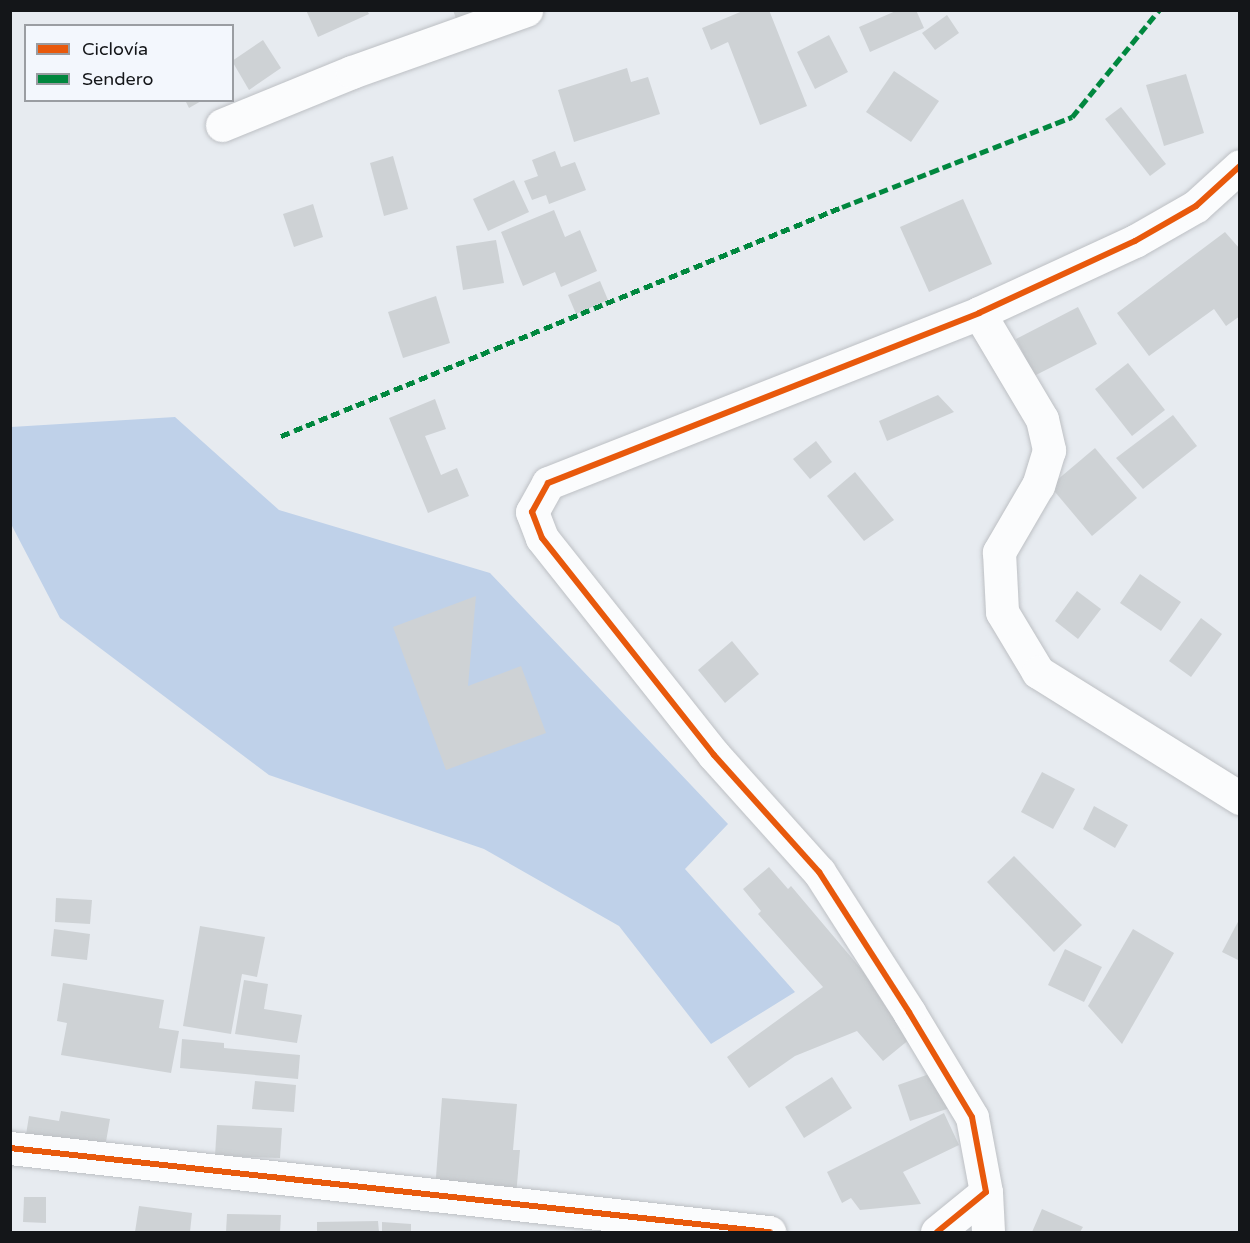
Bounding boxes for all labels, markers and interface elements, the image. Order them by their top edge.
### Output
legend [24,24,234,102]
text: Ciclovía [82,38,148,60]
text: Sendero [82,68,153,90]

